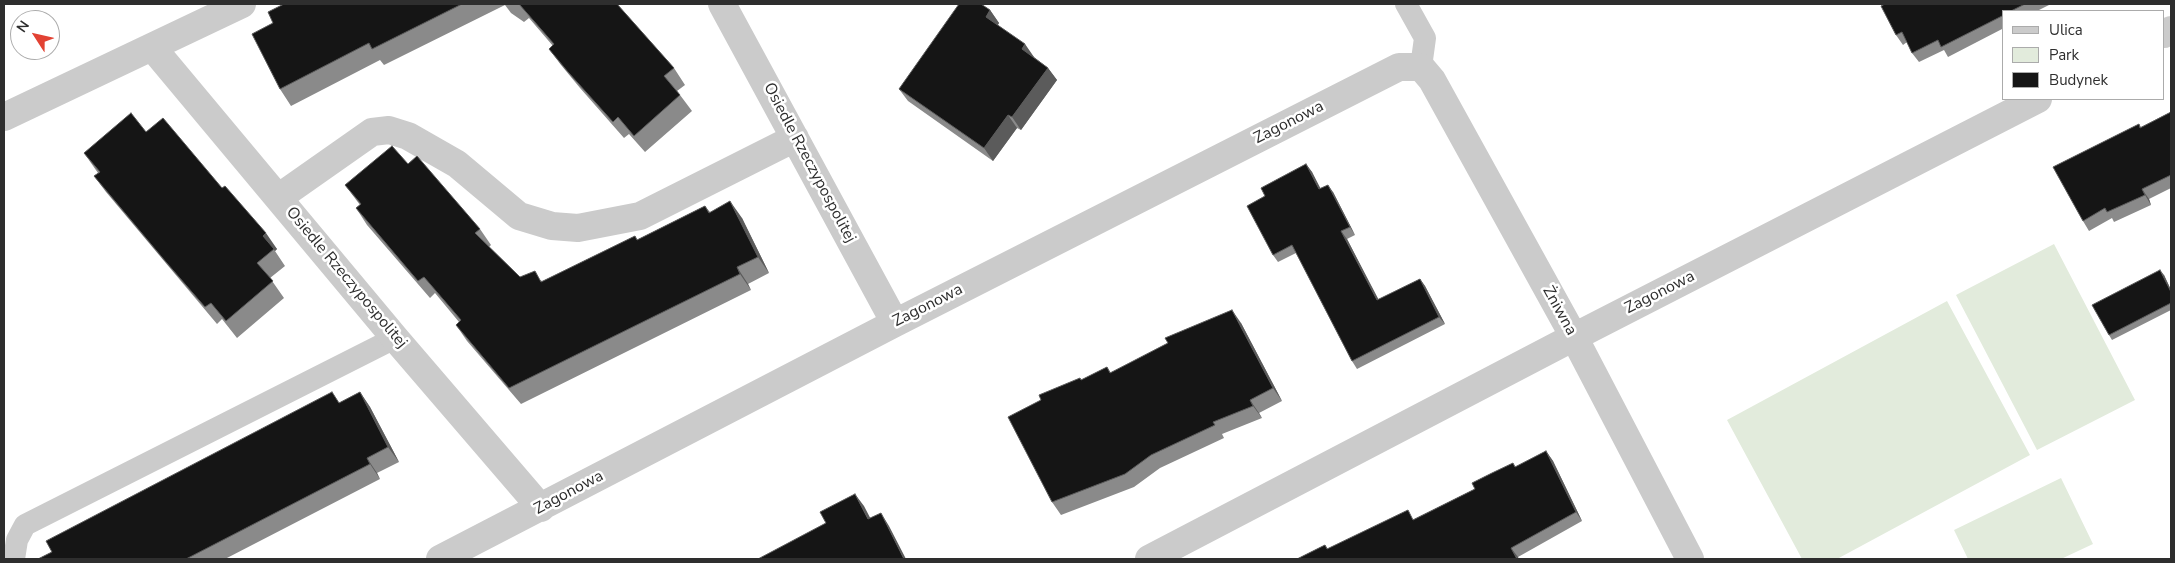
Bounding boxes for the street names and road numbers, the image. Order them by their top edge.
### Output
street label: Osiedle Rzeczypospolitej [759,80,859,246]
street label: Zagonowa [1251,97,1327,149]
street label: Osiedle Rzeczypospolitej [281,203,411,353]
street label: Zagonowa [1622,267,1698,319]
street label: Zagonowa [890,280,966,332]
street label: Żniwna [1538,283,1580,339]
street label: Zagonowa [531,467,607,519]

